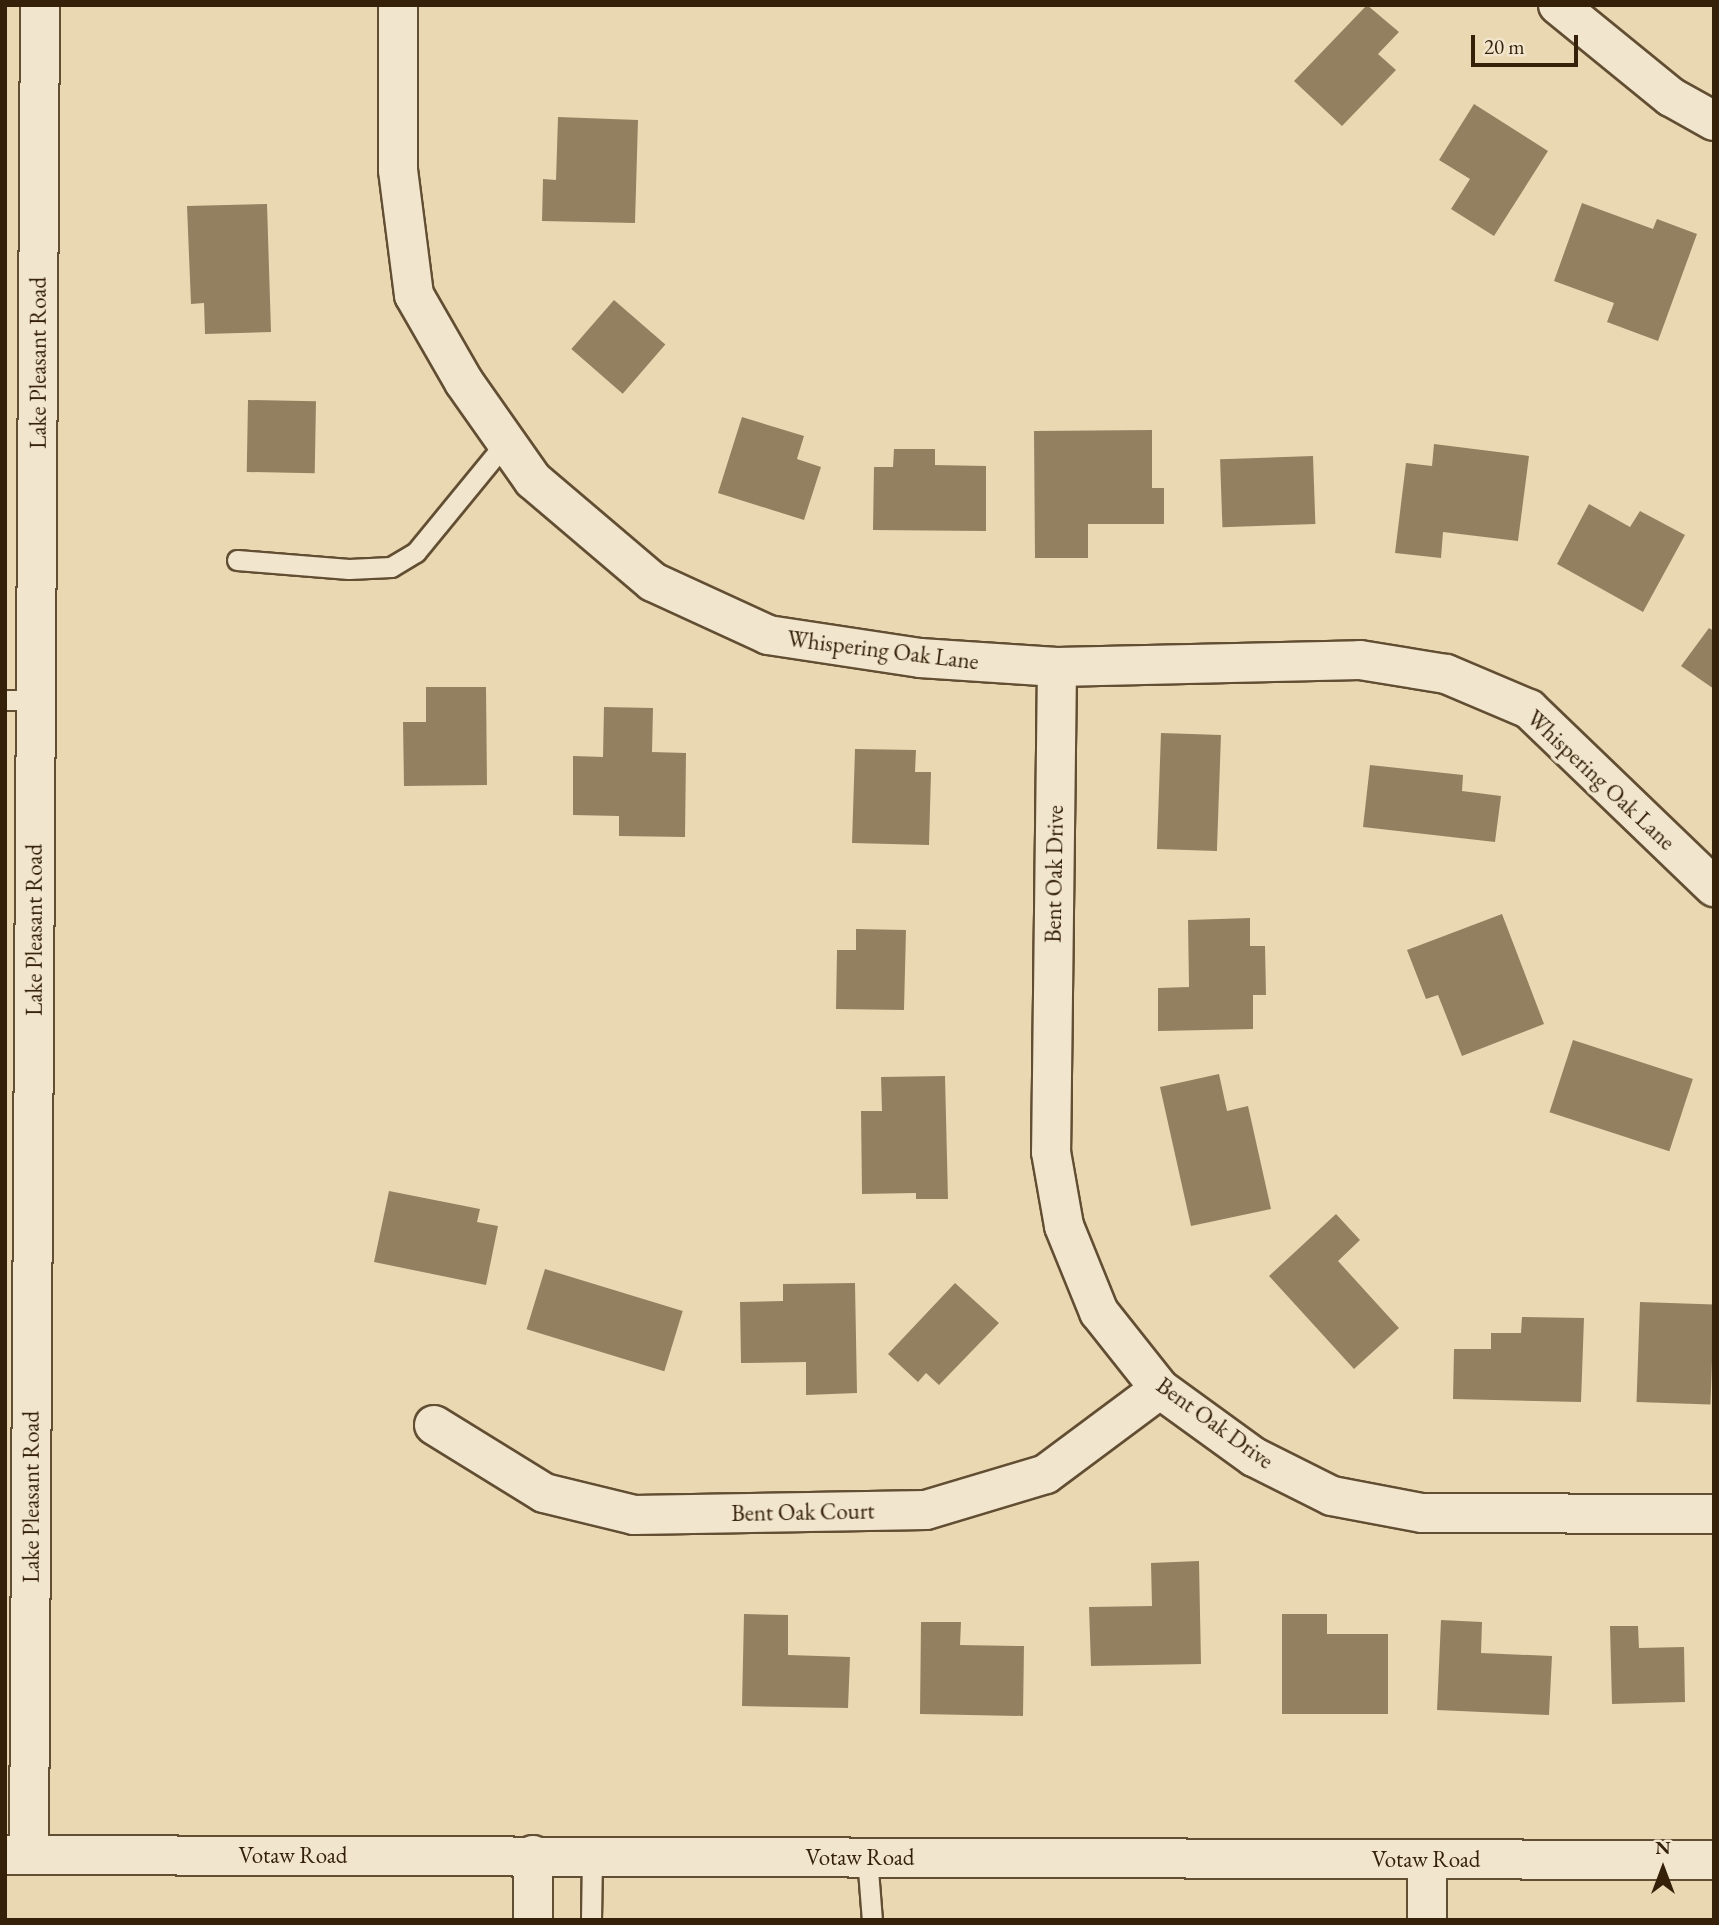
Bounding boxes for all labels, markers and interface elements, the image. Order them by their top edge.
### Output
scale bar [1474,21,1581,65]
text: 20 m [1484,33,1525,60]
street label: Lake Pleasant Road [24,277,52,449]
street label: Whispering Oak Lane [786,625,980,675]
street label: Whispering Oak Lane [1521,704,1681,856]
street label: Bent Oak Drive [1039,805,1069,943]
street label: Lake Pleasant Road [20,844,48,1016]
street label: Bent Oak Drive [1151,1371,1279,1475]
street label: Lake Pleasant Road [17,1411,45,1583]
street label: Bent Oak Court [731,1497,875,1527]
north arrow [1628,1834,1698,1904]
text: N [1655,1835,1671,1860]
street label: Votaw Road [239,1841,347,1869]
street label: Votaw Road [806,1843,914,1871]
street label: Votaw Road [1372,1845,1480,1873]

